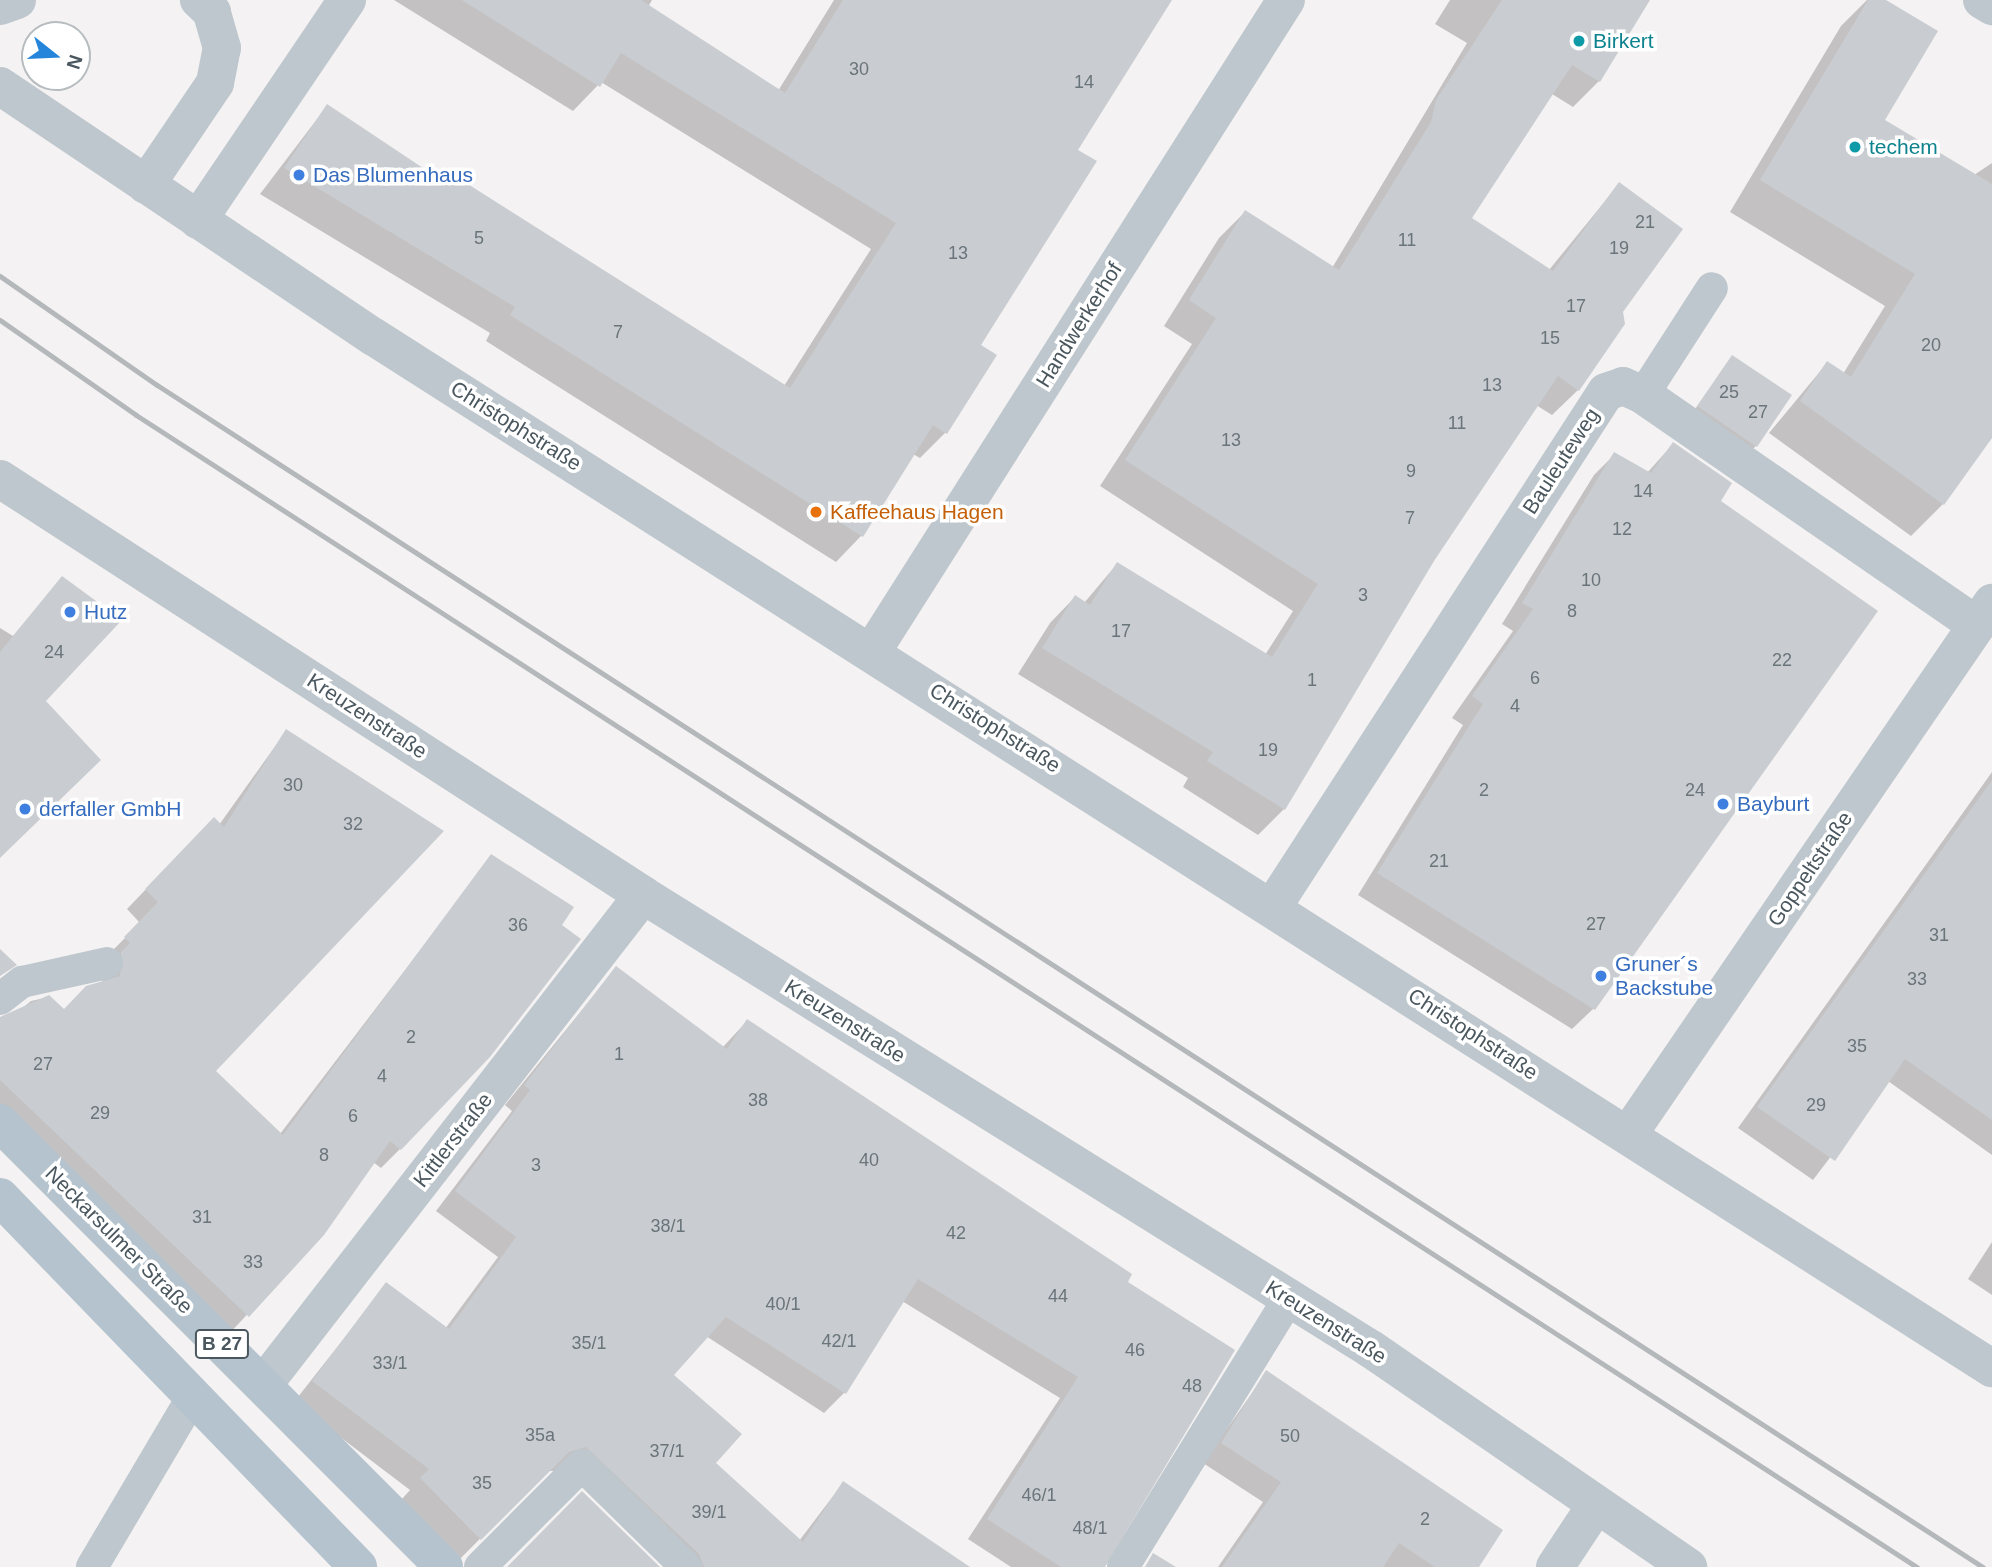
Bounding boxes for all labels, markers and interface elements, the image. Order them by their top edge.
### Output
north arrow [21,21,91,91]
place label: Birkert [1593,28,1654,54]
marker: Birkert [1571,33,1587,49]
text: N [62,52,87,72]
house number: 30 [849,58,869,80]
house number: 14 [1074,71,1094,93]
place label: techem [1869,134,1938,160]
marker: techem [1847,139,1863,155]
place label: Das Blumenhaus [313,162,473,188]
marker: Das Blumenhaus [291,167,307,183]
house number: 21 [1635,211,1655,233]
house number: 5 [474,227,484,249]
house number: 11 [1398,229,1416,251]
house number: 19 [1609,237,1629,259]
house number: 13 [948,242,968,264]
street label: Handwerkerhof [1031,258,1127,392]
house number: 17 [1566,295,1586,317]
house number: 7 [613,321,623,343]
house number: 15 [1540,327,1560,349]
house number: 20 [1921,334,1941,356]
house number: 13 [1482,374,1502,396]
street label: Christophstraße [446,376,586,476]
house number: 25 [1719,381,1739,403]
house number: 27 [1748,401,1768,423]
street label: Bauleuteweg [1517,403,1605,519]
house number: 11 [1448,412,1466,434]
house number: 13 [1221,429,1241,451]
house number: 9 [1406,460,1416,482]
house number: 14 [1633,480,1653,502]
place label: Kaffeehaus Hagen [830,499,1004,525]
marker: Kaffeehaus Hagen [808,504,824,520]
house number: 7 [1405,507,1415,529]
house number: 12 [1612,518,1632,540]
house number: 10 [1581,569,1601,591]
house number: 3 [1358,584,1368,606]
place label: Hutz [84,599,127,625]
house number: 8 [1567,600,1577,622]
marker: Hutz [62,604,78,620]
house number: 17 [1111,620,1131,642]
house number: 24 [44,641,64,663]
house number: 22 [1772,649,1792,671]
house number: 6 [1530,667,1540,689]
street label: Kreuzenstraße [302,668,432,764]
house number: 1 [1307,669,1317,691]
street label: Christophstraße [925,678,1065,778]
house number: 4 [1510,695,1520,717]
house number: 19 [1258,739,1278,761]
house number: 30 [283,774,303,796]
house number: 2 [1479,779,1489,801]
house number: 24 [1685,779,1705,801]
place label: Bayburt [1737,791,1809,817]
place label: derfaller GmbH [39,796,181,822]
marker: Bayburt [1715,796,1731,812]
marker: derfaller GmbH [17,801,33,817]
street label: Goppeltstraße [1762,807,1858,931]
house number: 32 [343,813,363,835]
house number: 21 [1429,850,1449,872]
house number: 27 [1586,913,1606,935]
house number: 36 [508,914,528,936]
house number: 31 [1929,924,1949,946]
place label: Gruner´s Backstube [1615,951,1713,1001]
marker: Gruner´s Backstube [1593,968,1609,984]
house number: 33 [1907,968,1927,990]
street label: Kreuzenstraße [780,974,910,1068]
street label: Christophstraße [1403,983,1543,1085]
house number: 2 [406,1026,416,1048]
house number: 35 [1847,1035,1867,1057]
house number: 1 [614,1043,624,1065]
house number: 27 [33,1053,53,1075]
house number: 4 [377,1065,387,1087]
street label: Kittlerstraße [408,1088,498,1192]
house number: 38 [748,1089,768,1111]
house number: 29 [1806,1094,1826,1116]
house number: 29 [90,1102,110,1124]
house number: 6 [348,1105,358,1127]
house number: 8 [319,1144,329,1166]
house number: 40 [859,1149,879,1171]
house number: 3 [531,1154,541,1176]
street label: Neckarsulmer Straße [40,1161,198,1319]
house number: 31 [192,1206,212,1228]
house number: 38/1 [650,1215,686,1237]
house number: 42 [946,1222,966,1244]
house number: 33 [243,1251,263,1273]
street label: Kreuzenstraße [1261,1275,1391,1369]
house number: 44 [1048,1285,1068,1307]
house number: 40/1 [765,1293,801,1315]
road number: B 27 [194,1328,250,1360]
house number: 42/1 [821,1330,857,1352]
house number: 35/1 [571,1332,607,1354]
house number: 46 [1125,1339,1145,1361]
house number: 33/1 [372,1352,408,1374]
house number: 48 [1182,1375,1202,1397]
house number: 35a [525,1424,555,1446]
house number: 50 [1280,1425,1300,1447]
house number: 37/1 [649,1440,685,1462]
house number: 35 [472,1472,492,1494]
house number: 46/1 [1021,1484,1057,1506]
house number: 39/1 [691,1501,727,1523]
house number: 2 [1420,1508,1430,1530]
house number: 48/1 [1072,1517,1108,1539]

